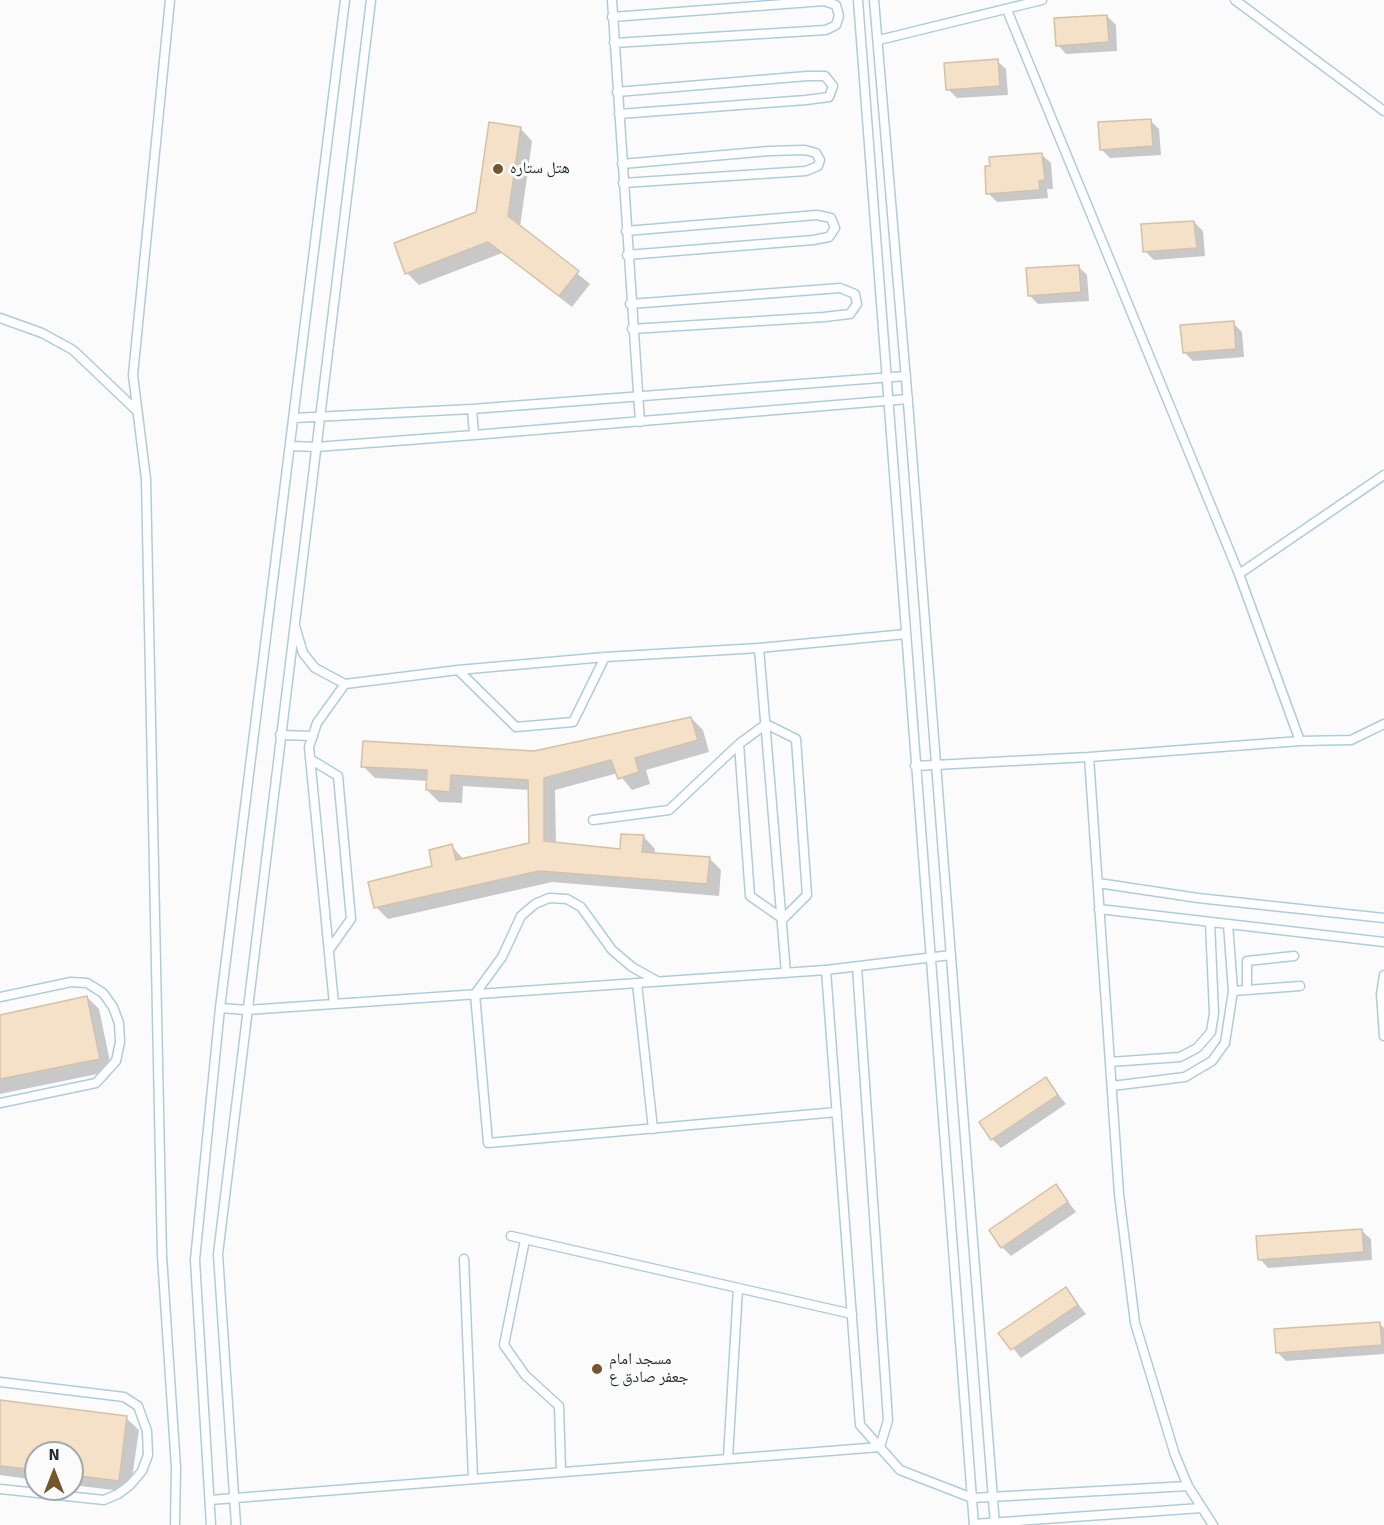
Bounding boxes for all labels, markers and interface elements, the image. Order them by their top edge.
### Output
place label: هتل ستاره [510,159,570,179]
marker: هتل ستاره [491,162,505,176]
place label: مسجد امام جعفر صادق ع [609,1350,689,1388]
marker: مسجد امام جعفر صادق ع [590,1362,604,1376]
north arrow [24,1441,84,1501]
text: N [48,1445,60,1465]

